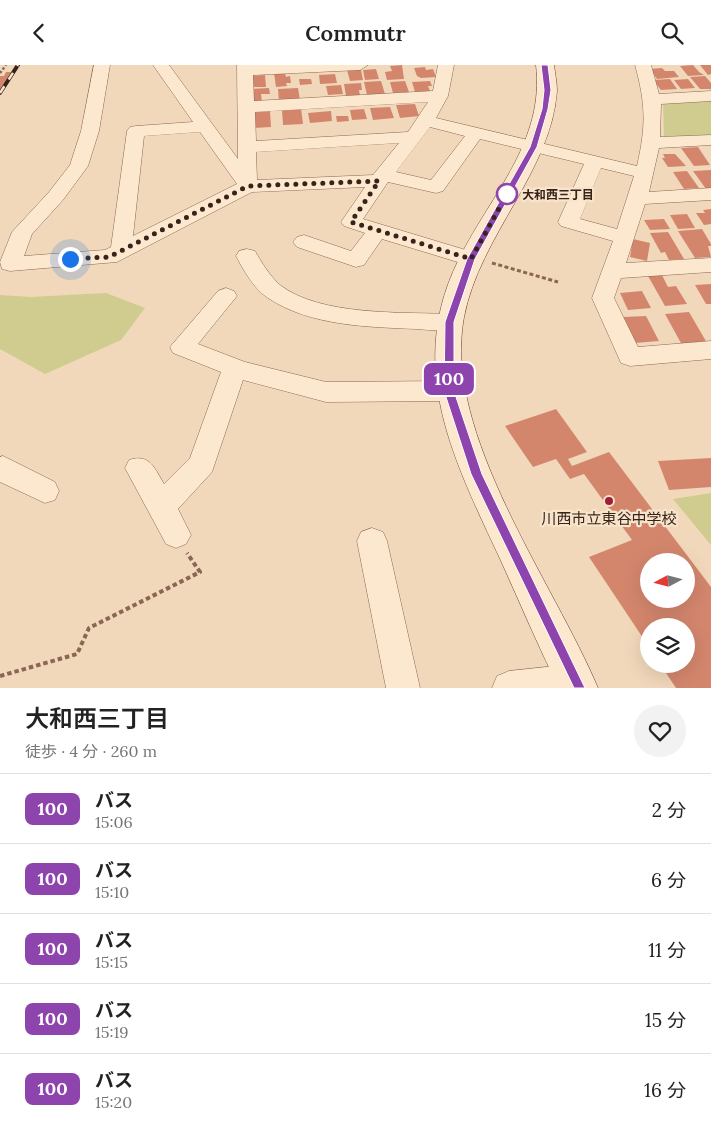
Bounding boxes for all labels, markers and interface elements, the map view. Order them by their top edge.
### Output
icon: back [25,19,53,47]
text: Commutr [305,19,406,47]
icon: search [658,19,686,47]
marker: 大和西三丁目 [496,183,518,205]
place label: 大和西三丁目 [522,187,594,202]
your location [58,247,83,272]
line badge: 100 [420,363,478,395]
text: 100 [434,367,464,390]
marker: 川西市立東谷中学校 [603,495,615,507]
place label: 川西市立東谷中学校 [541,509,677,528]
north arrow [640,553,695,607]
map controls [640,553,695,673]
button: layers [640,618,695,673]
text: 大和西三丁目 [25,703,169,734]
button: heart [634,705,686,757]
text: 徒歩 · 4 分 · 260 m [25,741,157,761]
text: バス [95,788,133,812]
text: 100 [37,797,68,820]
text: 2 分 [652,798,686,822]
text: 15:06 [95,812,133,832]
text: バス [95,858,133,882]
text: 100 [37,867,68,890]
text: 6 分 [651,868,686,892]
text: 15:10 [95,882,129,902]
text: バス [95,928,133,952]
text: 100 [37,937,68,960]
text: 11 分 [648,938,686,962]
text: 15:15 [95,952,128,972]
text: バス [95,998,133,1022]
text: 100 [37,1007,68,1030]
text: 15 分 [645,1008,686,1032]
text: 15:19 [95,1022,129,1042]
text: バス [95,1068,133,1092]
text: 100 [37,1077,68,1100]
text: 16 分 [644,1078,686,1102]
text: 15:20 [95,1092,132,1112]

